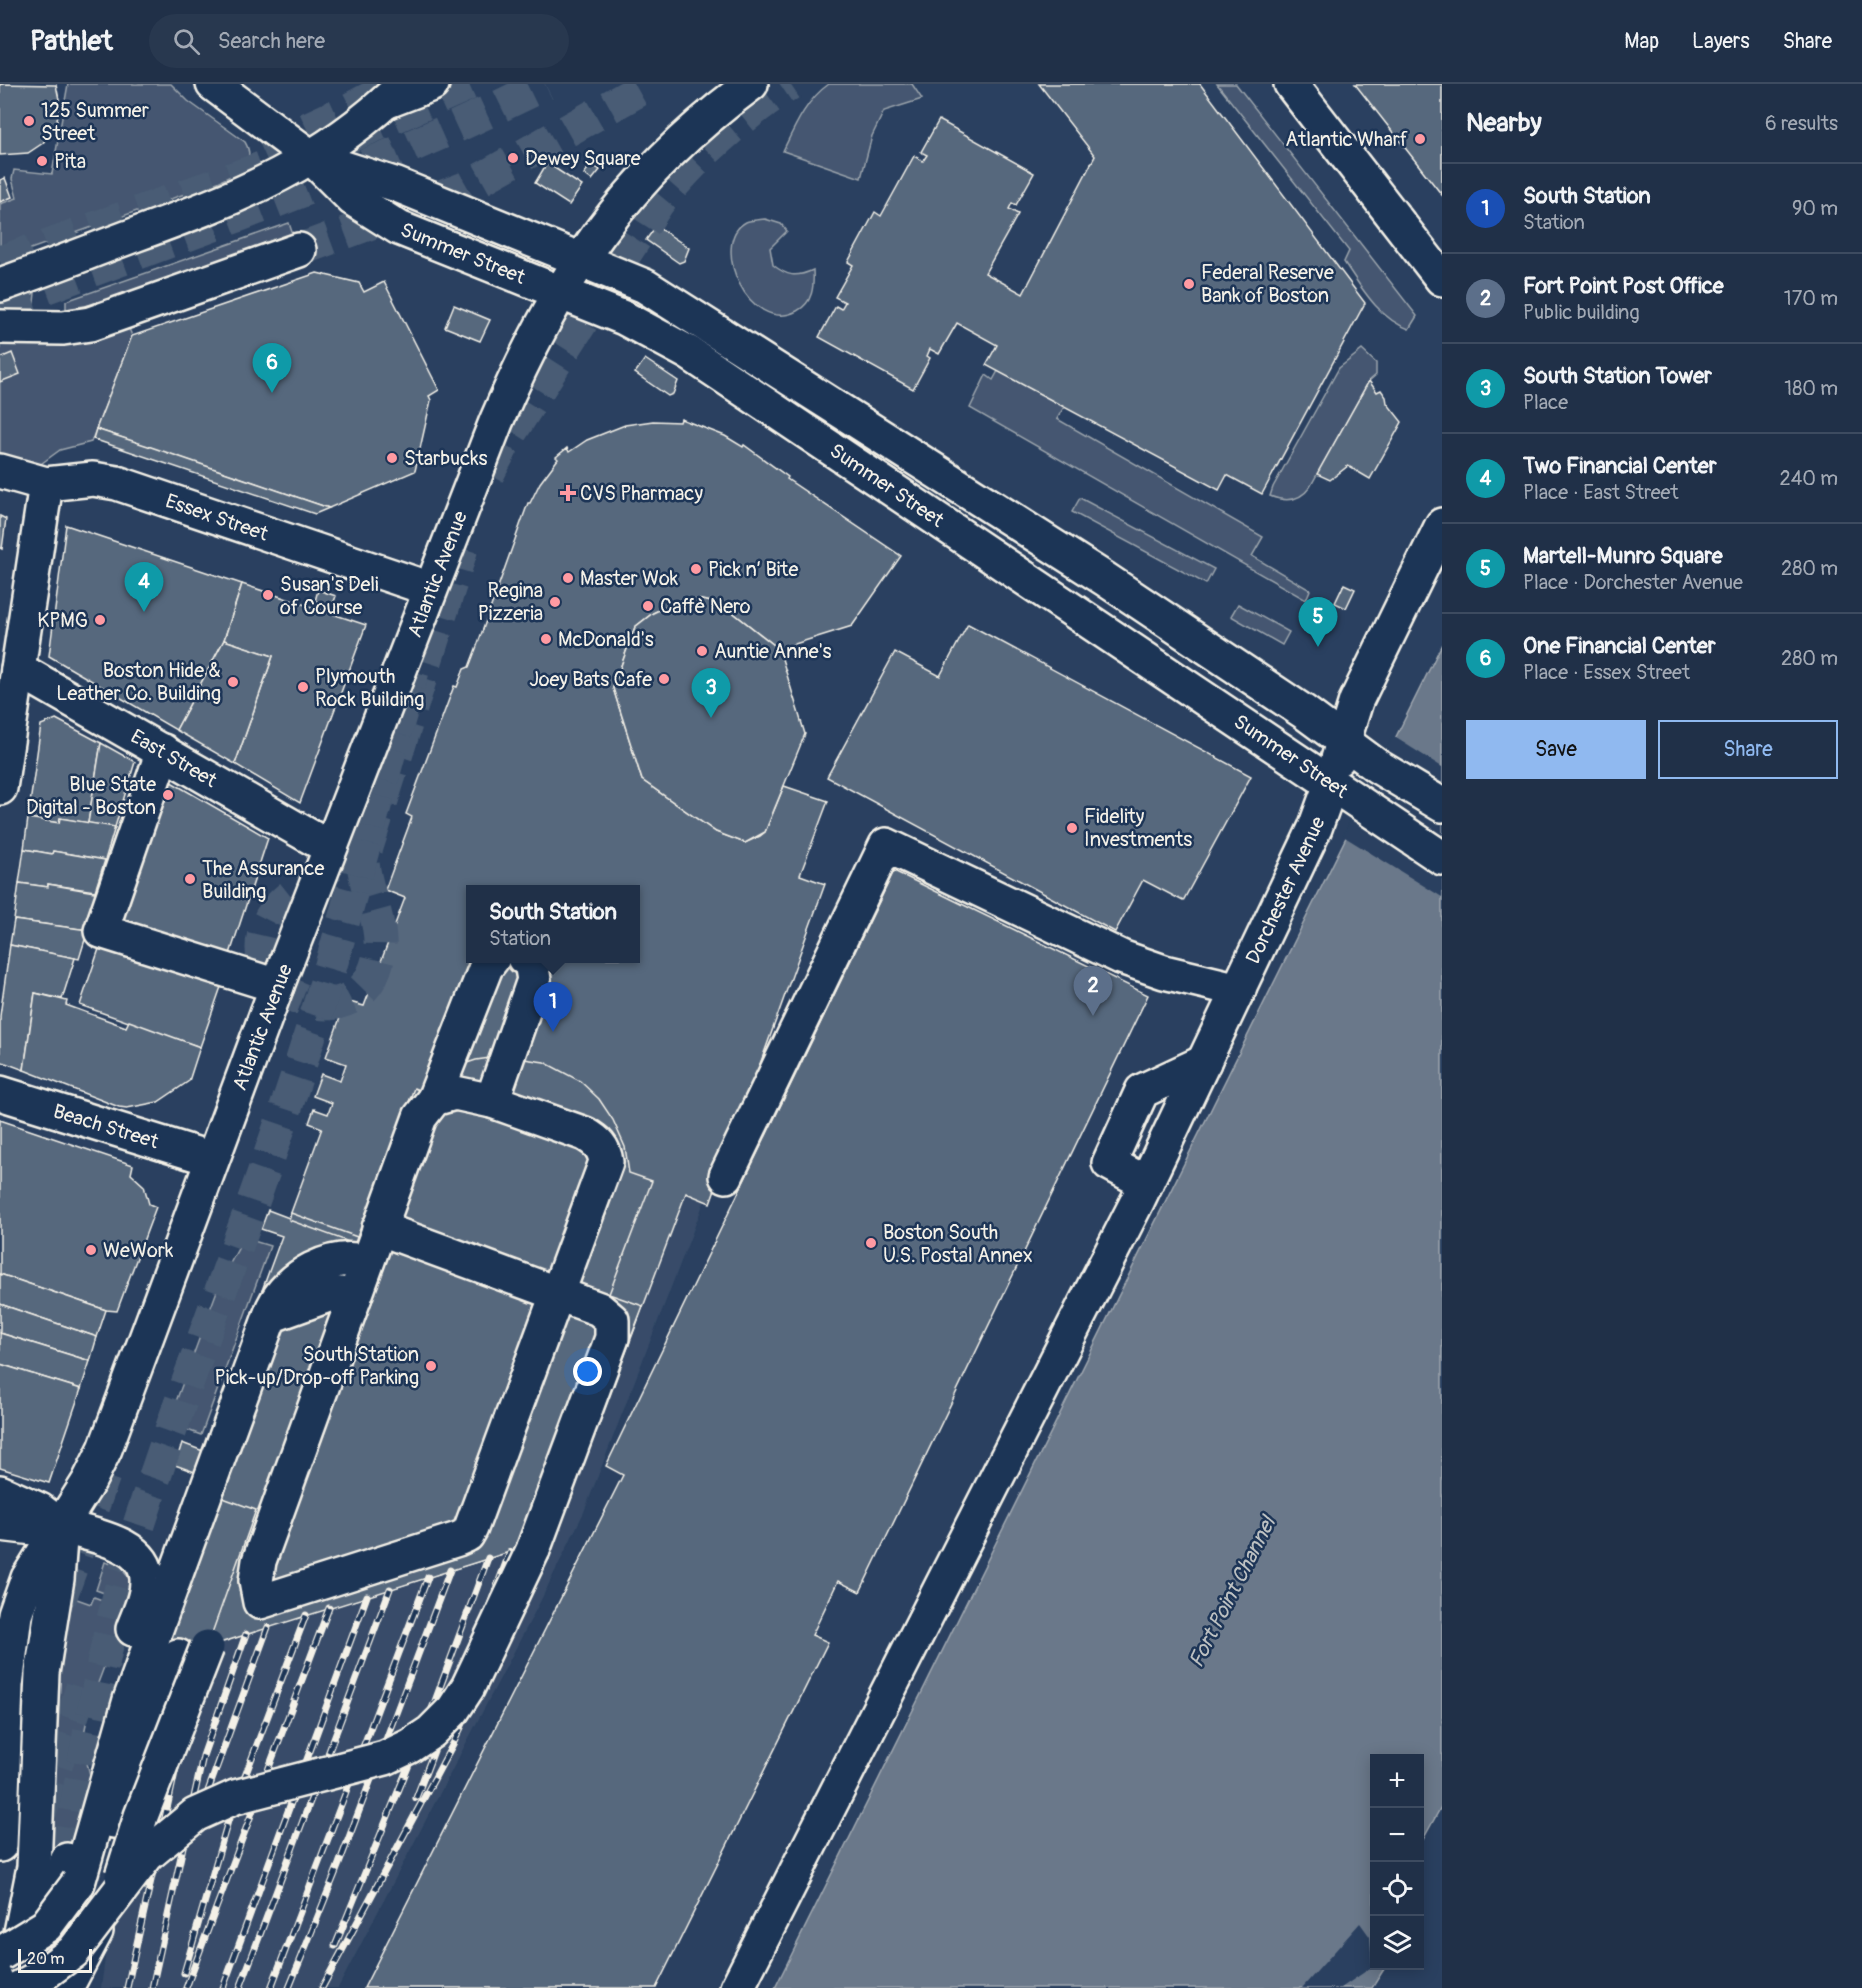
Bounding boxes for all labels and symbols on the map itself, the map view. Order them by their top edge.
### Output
place label: 125 Summer Street [41,98,149,146]
marker: 125 Summer Street [22,114,36,128]
place label: Atlantic Wharf [1285,127,1408,152]
marker: Atlantic Wharf [1413,132,1427,146]
place label: Dewey Square [525,146,641,171]
place label: Pita [54,149,86,174]
marker: Dewey Square [506,151,520,165]
marker: Pita [35,154,49,168]
street label: Summer Street [397,217,530,290]
place label: Federal Reserve Bank of Boston [1201,260,1334,308]
marker: Federal Reserve Bank of Boston [1182,277,1196,291]
pin: 6 [252,344,292,393]
street label: Summer Street [825,438,949,533]
place label: Starbucks [404,446,488,471]
marker: Starbucks [385,451,399,465]
place label: CVS Pharmacy [580,481,703,506]
marker: CVS Pharmacy [561,486,575,500]
street label: Essex Street [162,488,272,547]
street label: Atlantic Avenue [402,507,473,641]
place label: Pick n’ Bite [708,557,798,582]
pin: 4 [124,562,164,612]
marker: Pick n’ Bite [689,562,703,576]
place label: Master Wok [580,566,679,591]
marker: Master Wok [561,571,575,585]
place label: Susan's Deli of Course [280,572,379,620]
place label: Regina Pizzeria [478,578,543,626]
marker: Susan's Deli of Course [261,588,275,602]
place label: Caffè Nero [660,594,751,619]
marker: Regina Pizzeria [548,595,562,609]
pin: 5 [1298,598,1338,647]
marker: Caffè Nero [641,599,655,613]
place label: KPMG [37,608,88,633]
marker: KPMG [93,613,107,627]
place label: McDonald's [558,627,654,652]
marker: McDonald's [539,632,553,646]
place label: Auntie Anne's [714,639,832,664]
marker: Auntie Anne's [695,644,709,658]
place label: Boston Hide & Leather Co. Building [56,658,221,706]
place label: Plymouth Rock Building [315,664,424,712]
place label: Joey Bats Cafe [529,667,652,692]
pin: 3 [692,668,730,718]
marker: Joey Bats Cafe [657,672,671,686]
marker: Boston Hide & Leather Co. Building [226,675,240,689]
marker: Plymouth Rock Building [296,680,310,694]
street label: Summer Street [1229,709,1353,804]
street label: East Street [126,724,222,794]
place label: Blue State Digital - Boston [26,772,156,820]
marker: Blue State Digital - Boston [161,788,175,802]
place label: Fidelity Investments [1084,804,1192,852]
street label: Dorchester Avenue [1240,812,1331,968]
marker: Fidelity Investments [1065,821,1079,835]
place label: The Assurance Building [202,856,325,904]
marker: The Assurance Building [183,872,197,886]
street label: Atlantic Avenue [227,960,298,1094]
pin: 2 [1074,966,1112,1016]
pin: 1 [534,982,572,1032]
street label: Beach Street [50,1099,162,1155]
place label: Boston South U.S. Postal Annex [883,1220,1033,1268]
marker: Boston South U.S. Postal Annex [864,1236,878,1250]
place label: WeWork [103,1238,174,1263]
marker: WeWork [84,1243,98,1257]
place label: South Station Pick-up/Drop-off Parking [215,1342,419,1390]
your location [573,1357,602,1386]
marker: South Station Pick-up/Drop-off Parking [424,1359,438,1373]
water label: Fort Point Channel [1183,1511,1283,1672]
scale bar [18,1946,92,1974]

